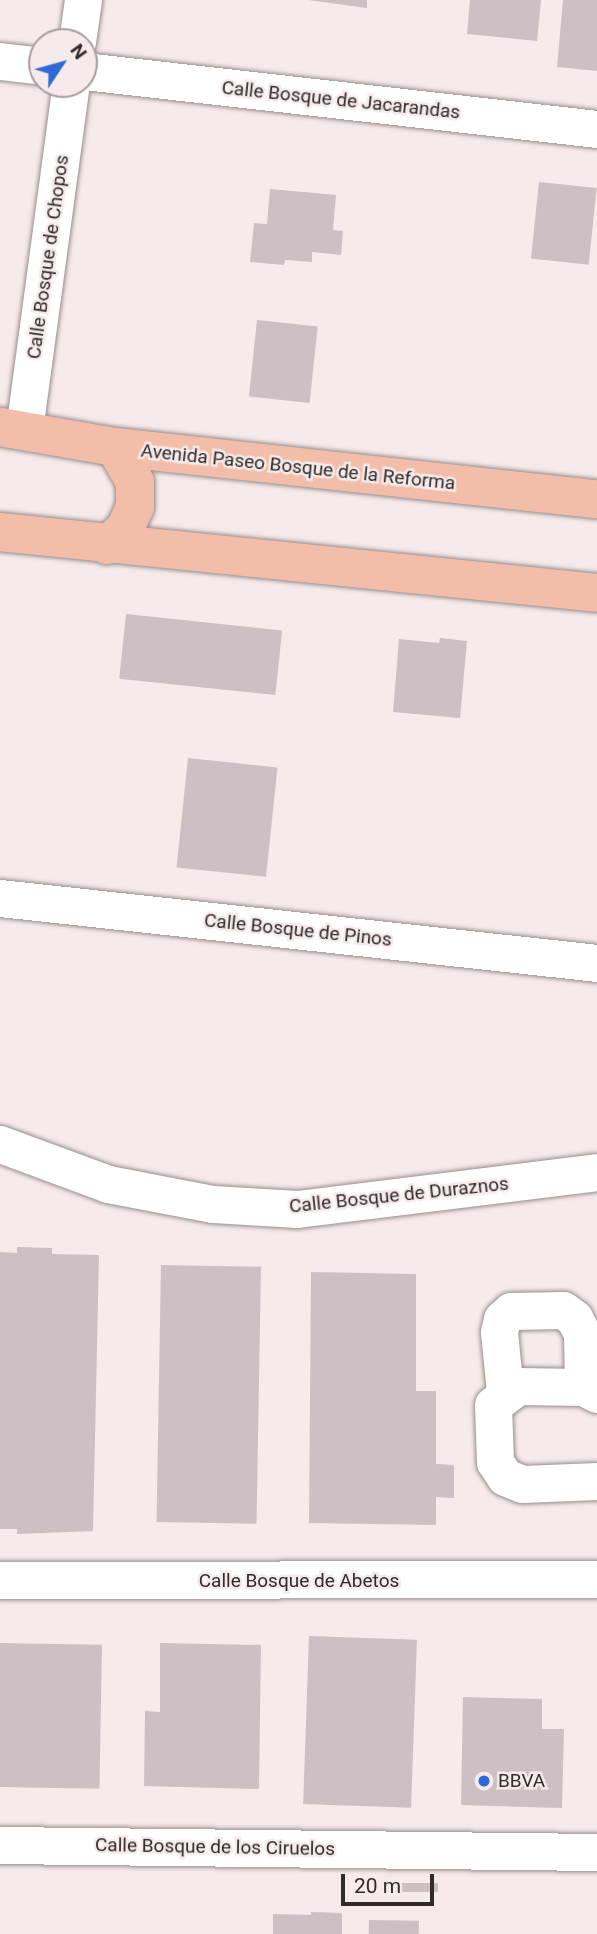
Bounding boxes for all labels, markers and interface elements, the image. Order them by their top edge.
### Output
north arrow [28,28,98,98]
text: N [66,39,92,64]
street label: Calle Bosque de Jacarandas [221,76,461,124]
street label: Calle Bosque de Chopos [22,154,74,360]
street label: Avenida Paseo Bosque de la Reforma [140,439,456,495]
street label: Calle Bosque de Pinos [203,909,393,951]
street label: Calle Bosque de Duraznos [288,1172,510,1218]
street label: Calle Bosque de Abetos [199,1570,399,1592]
place label: BBVA [498,1770,545,1792]
marker: BBVA [476,1773,492,1789]
street label: Calle Bosque de los Ciruelos [95,1834,335,1860]
scale bar [345,1860,438,1904]
text: 20 m [354,1874,401,1898]

